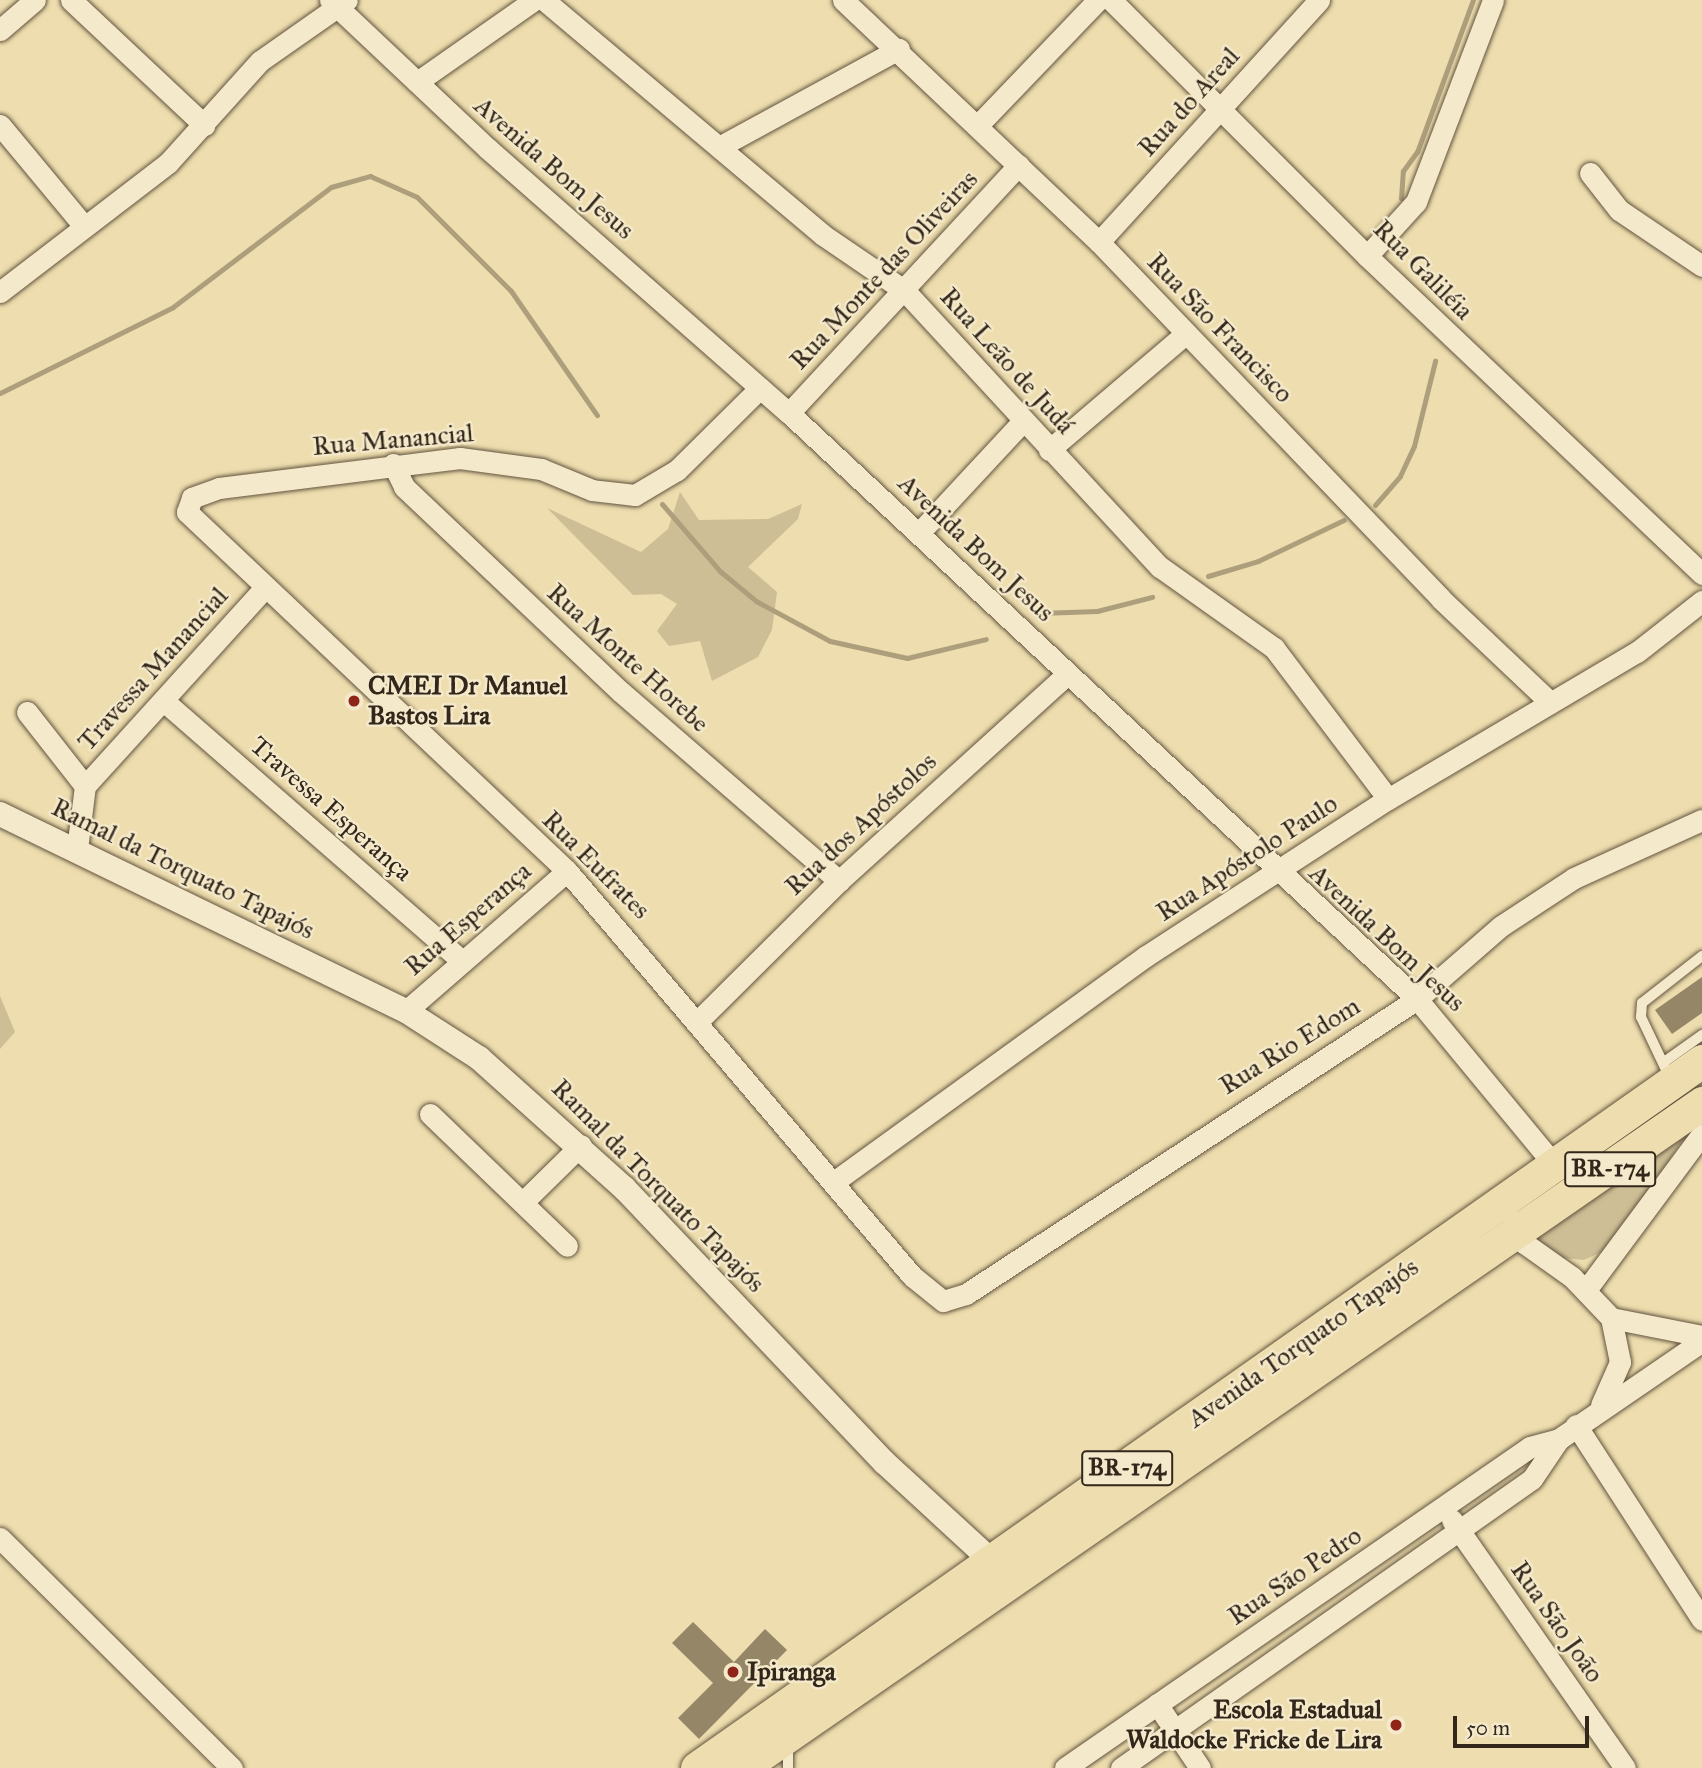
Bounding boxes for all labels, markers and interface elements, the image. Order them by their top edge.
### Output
street label: Rua do Areal [1132,41,1246,163]
street label: Avenida Bom Jesus [468,90,640,246]
street label: Rua Monte das Oliveiras [784,164,984,376]
street label: Rua Galiléia [1367,214,1479,326]
street label: Rua São Francisco [1141,247,1299,409]
street label: Rua Leão de Judá [933,282,1081,440]
street label: Rua Manancial [311,417,475,463]
street label: Avenida Bom Jesus [892,468,1060,628]
street label: Rua Monte Horebe [541,577,715,739]
street label: Travessa Manancial [71,581,235,757]
place label: CMEI Dr Manuel Bastos Lira [368,670,567,732]
marker: CMEI Dr Manuel Bastos Lira [346,693,362,709]
street label: Travessa Esperança [243,730,419,888]
street label: Rua dos Apóstolos [779,746,943,902]
street label: Rua Apóstolo Paulo [1151,788,1343,928]
street label: Ramal da Torquato Tapajós [46,792,320,946]
street label: Rua Eufrates [535,804,657,926]
street label: Rua Esperança [398,856,538,982]
street label: Avenida Bom Jesus [1303,858,1471,1018]
street label: Rua Rio Edom [1214,991,1366,1101]
street label: Ramal da Torquato Tapajós [545,1073,771,1299]
road number: BR-174 [1563,1148,1657,1190]
street label: Avenida Torquato Tapajós [1182,1252,1424,1434]
road number: BR-174 [1080,1448,1174,1488]
street label: Rua São Pedro [1222,1520,1368,1632]
street label: Rua São João [1504,1555,1610,1689]
place label: Ipiranga [747,1656,836,1688]
marker: Ipiranga [725,1664,741,1680]
place label: Escola Estadual Waldocke Fricke de Lira [1126,1694,1382,1756]
scale bar [1457,1702,1594,1746]
text: 50 m [1466,1715,1510,1741]
marker: Escola Estadual Waldocke Fricke de Lira [1388,1717,1404,1733]

